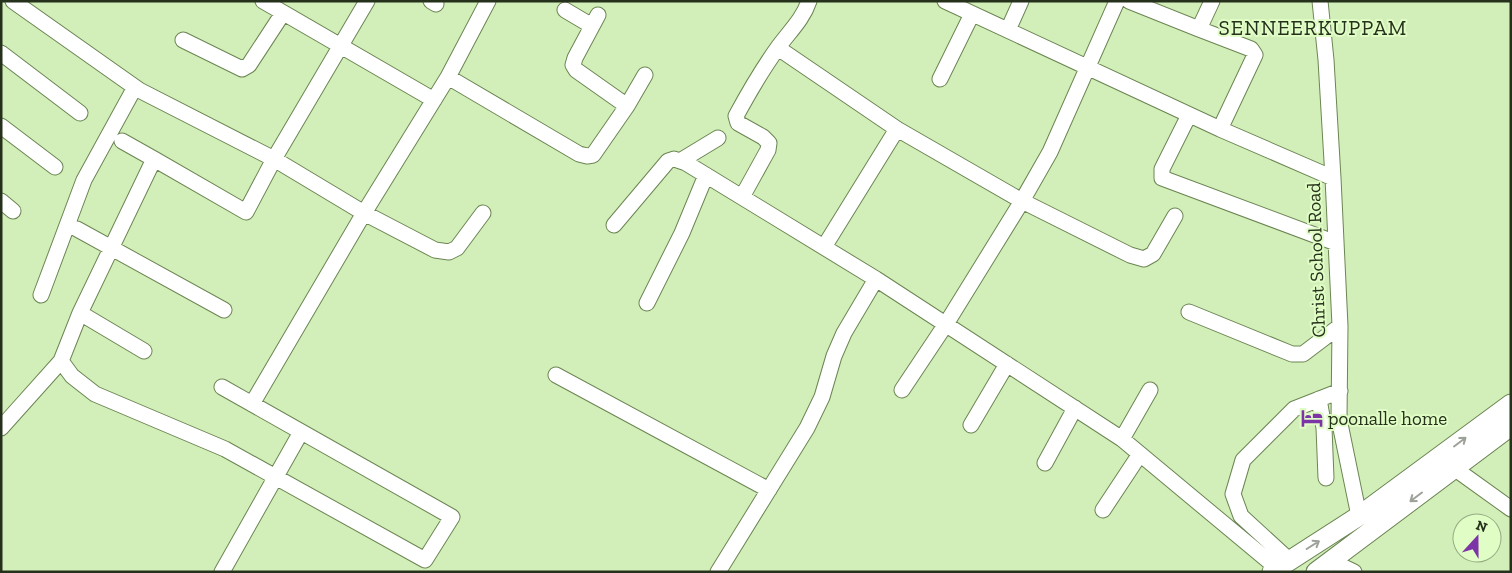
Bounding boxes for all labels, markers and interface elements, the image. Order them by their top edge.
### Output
district label: SENNEERKUPPAM [1219,15,1407,40]
street label: Christ School Road [1302,182,1330,338]
hotel icon: poonalle home [1299,405,1325,431]
place label: poonalle home [1328,407,1447,430]
one-way arrow [1453,437,1467,447]
one-way arrow [1410,492,1423,503]
north arrow [1452,513,1502,563]
text: N [1473,516,1490,536]
one-way arrow [1306,540,1320,550]

